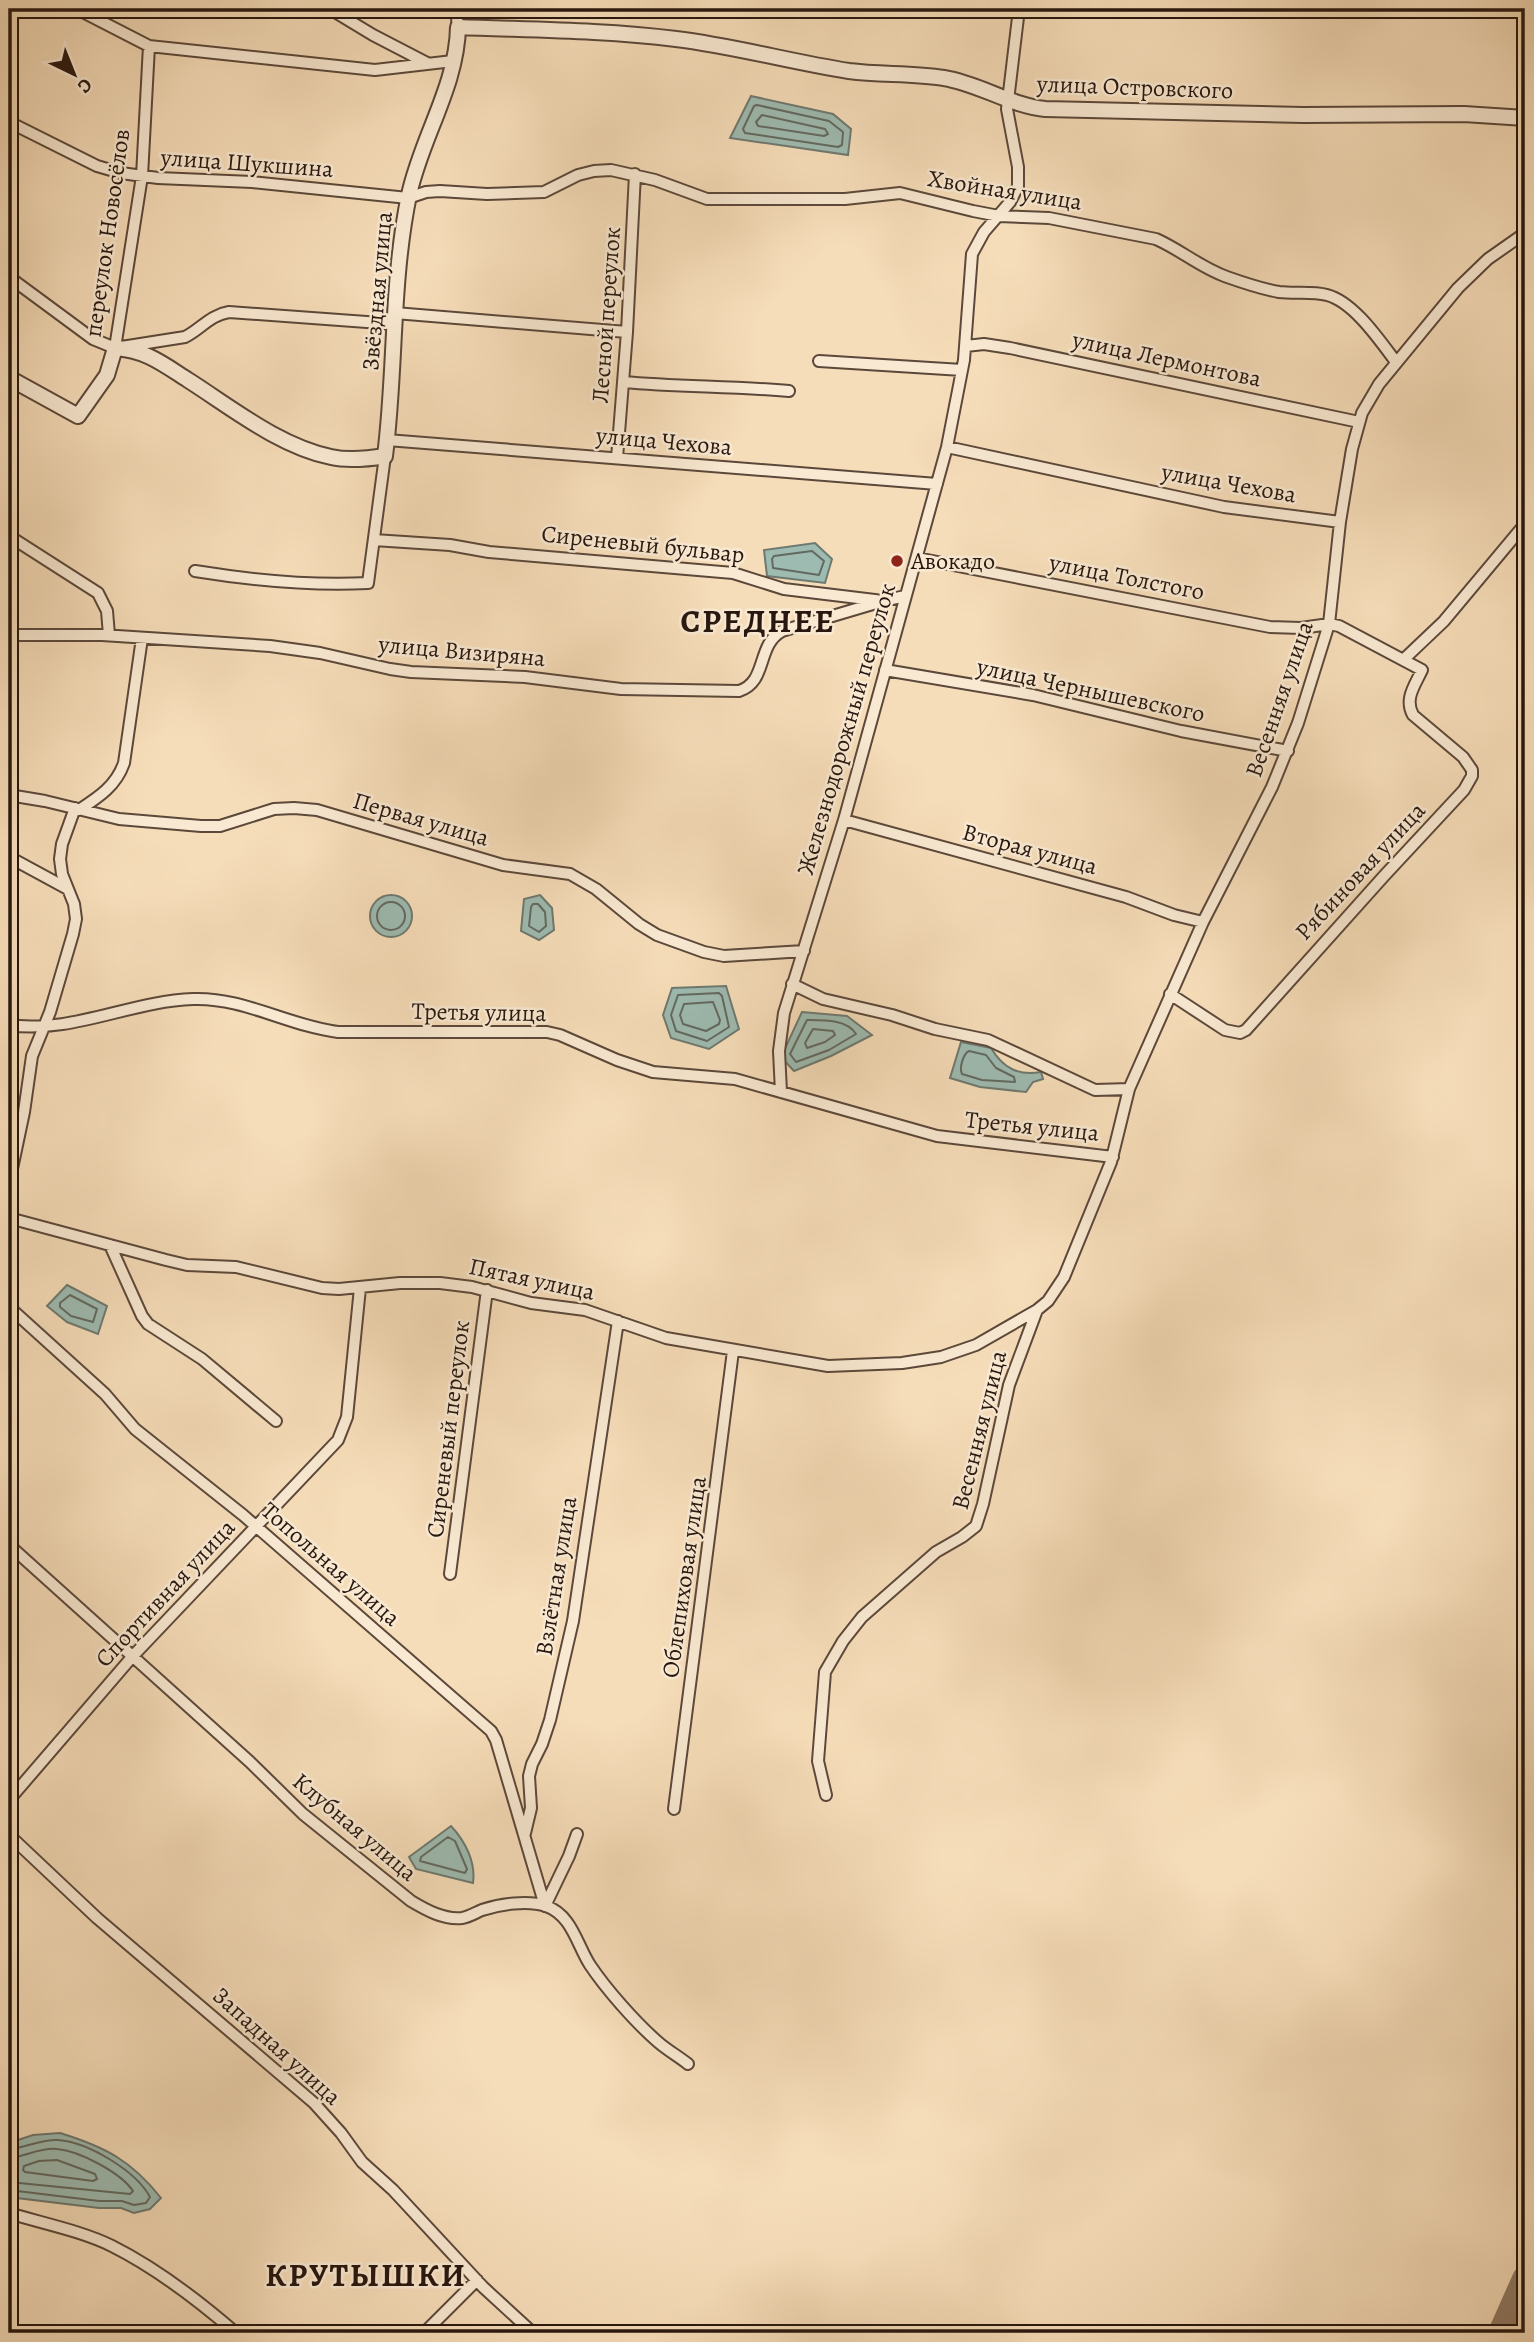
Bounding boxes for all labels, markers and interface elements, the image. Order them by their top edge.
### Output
north arrow [38,38,108,108]
street label: улица Островского [1035,68,1234,106]
text: С [72,72,98,99]
street label: переулок Новосёлов [77,127,137,339]
street label: улица Шукшина [159,141,334,185]
street label: Хвойная улица [925,162,1085,218]
street label: Звёздная улица [354,210,400,372]
street label: Лесной переулок [584,226,628,404]
street label: улица Лермонтова [1069,323,1264,395]
street label: улица Чехова [594,419,733,463]
street label: улица Чехова [1158,455,1299,511]
street label: Сиреневый бульвар [540,517,746,571]
place label: Авокадо [910,545,995,577]
street label: улица Толстого [1046,546,1207,608]
marker: Авокадо [889,553,905,569]
street label: Железнодорожный переулок [789,579,903,879]
district label: СРЕДНЕЕ [680,599,836,643]
street label: Весенняя улица [1237,617,1321,781]
street label: улица Визиряна [376,628,547,674]
street label: улица Чернышевского [973,650,1208,730]
street label: Первая улица [349,784,493,854]
street label: Рябиновая улица [1288,795,1432,947]
street label: Вторая улица [959,816,1101,882]
street label: Третья улица [411,995,547,1029]
street label: Третья улица [963,1103,1101,1149]
street label: Пятая улица [466,1250,598,1308]
street label: Сиреневый переулок [419,1318,477,1540]
street label: Весенняя улица [944,1347,1014,1513]
street label: Облепиховая улица [654,1474,714,1680]
street label: Взлётная улица [528,1494,584,1658]
street label: Топольная улица [255,1495,407,1633]
street label: Спортивная улица [88,1512,242,1674]
street label: Клубная улица [286,1765,424,1889]
street label: Западная улица [206,1980,348,2112]
district label: КРУТЫШКИ [265,2253,467,2297]

